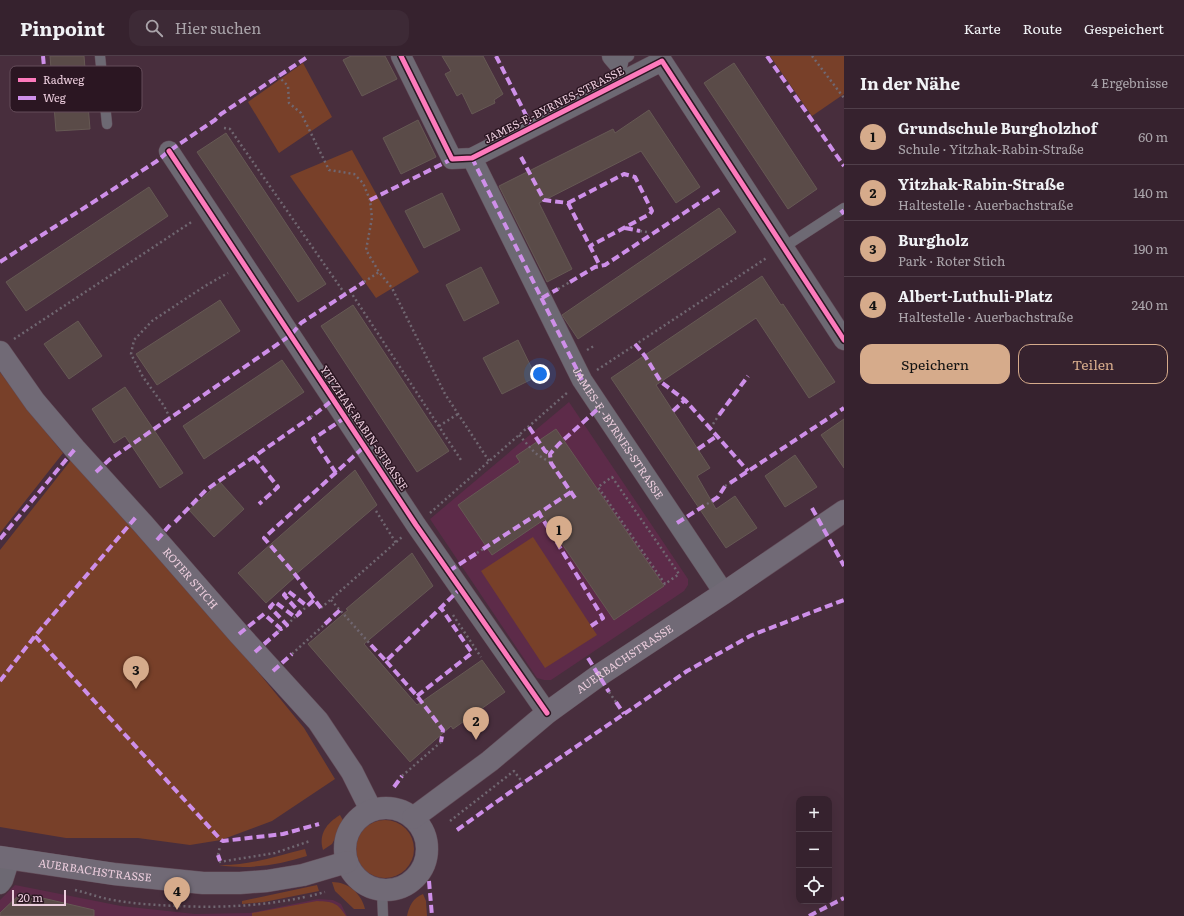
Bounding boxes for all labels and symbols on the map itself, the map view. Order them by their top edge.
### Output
street label: JAMES-F.-BYRNES-STRASSE [481,62,626,146]
legend [10,66,142,112]
text: Radweg [43,71,85,87]
text: Weg [43,89,67,105]
street label: YITZHAK-RABIN-STRASSE [317,362,413,493]
your location [530,364,550,384]
street label: JAMES-F.-BYRNES-STRASSE [570,364,668,502]
pin: 1 [546,516,572,549]
street label: ROTER STICH [160,543,222,612]
street label: AUERBACHSTRASSE [572,620,676,697]
pin: 3 [123,656,149,689]
pin: 2 [463,707,489,740]
street label: AUERBACHSTRASSE [38,854,152,885]
pin: 4 [164,877,190,910]
scale bar [12,888,66,907]

